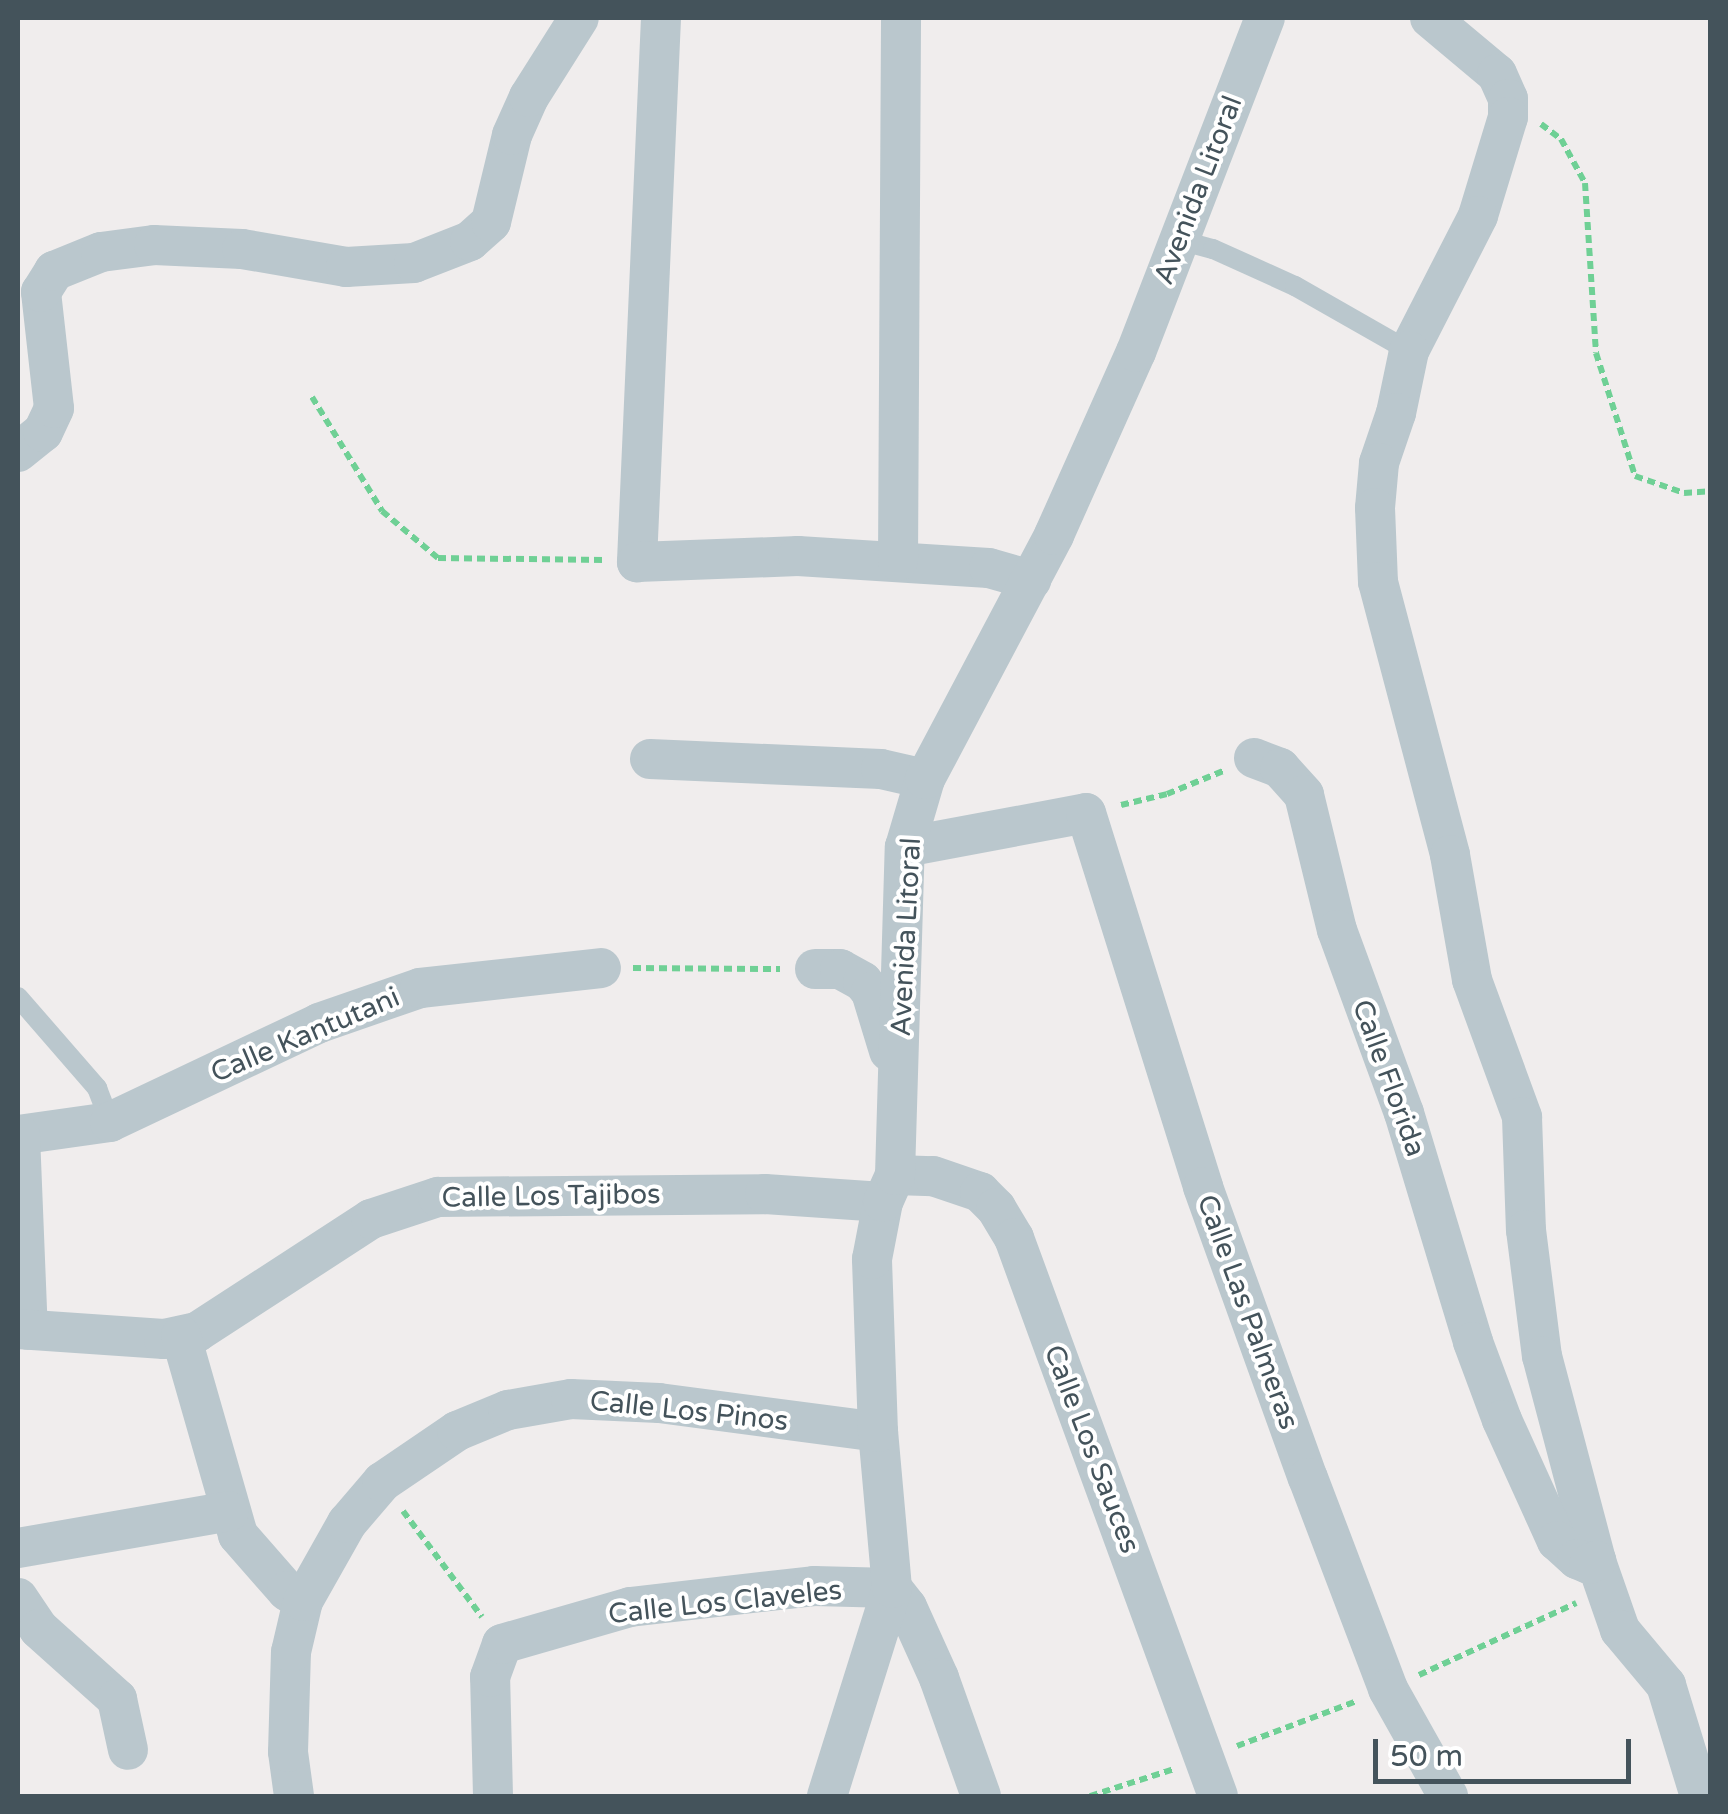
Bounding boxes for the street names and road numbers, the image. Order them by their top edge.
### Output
street label: Avenida Litoral [1147,91,1249,289]
street label: Avenida Litoral [884,837,928,1037]
street label: Calle Kantutani [206,980,404,1090]
street label: Calle Florida [1345,995,1433,1161]
street label: Calle Los Tajibos [441,1177,661,1215]
street label: Calle Las Palmeras [1190,1190,1306,1434]
street label: Calle Los Sauces [1037,1340,1147,1558]
street label: Calle Los Pinos [588,1384,790,1438]
street label: Calle Los Claveles [606,1573,844,1631]

